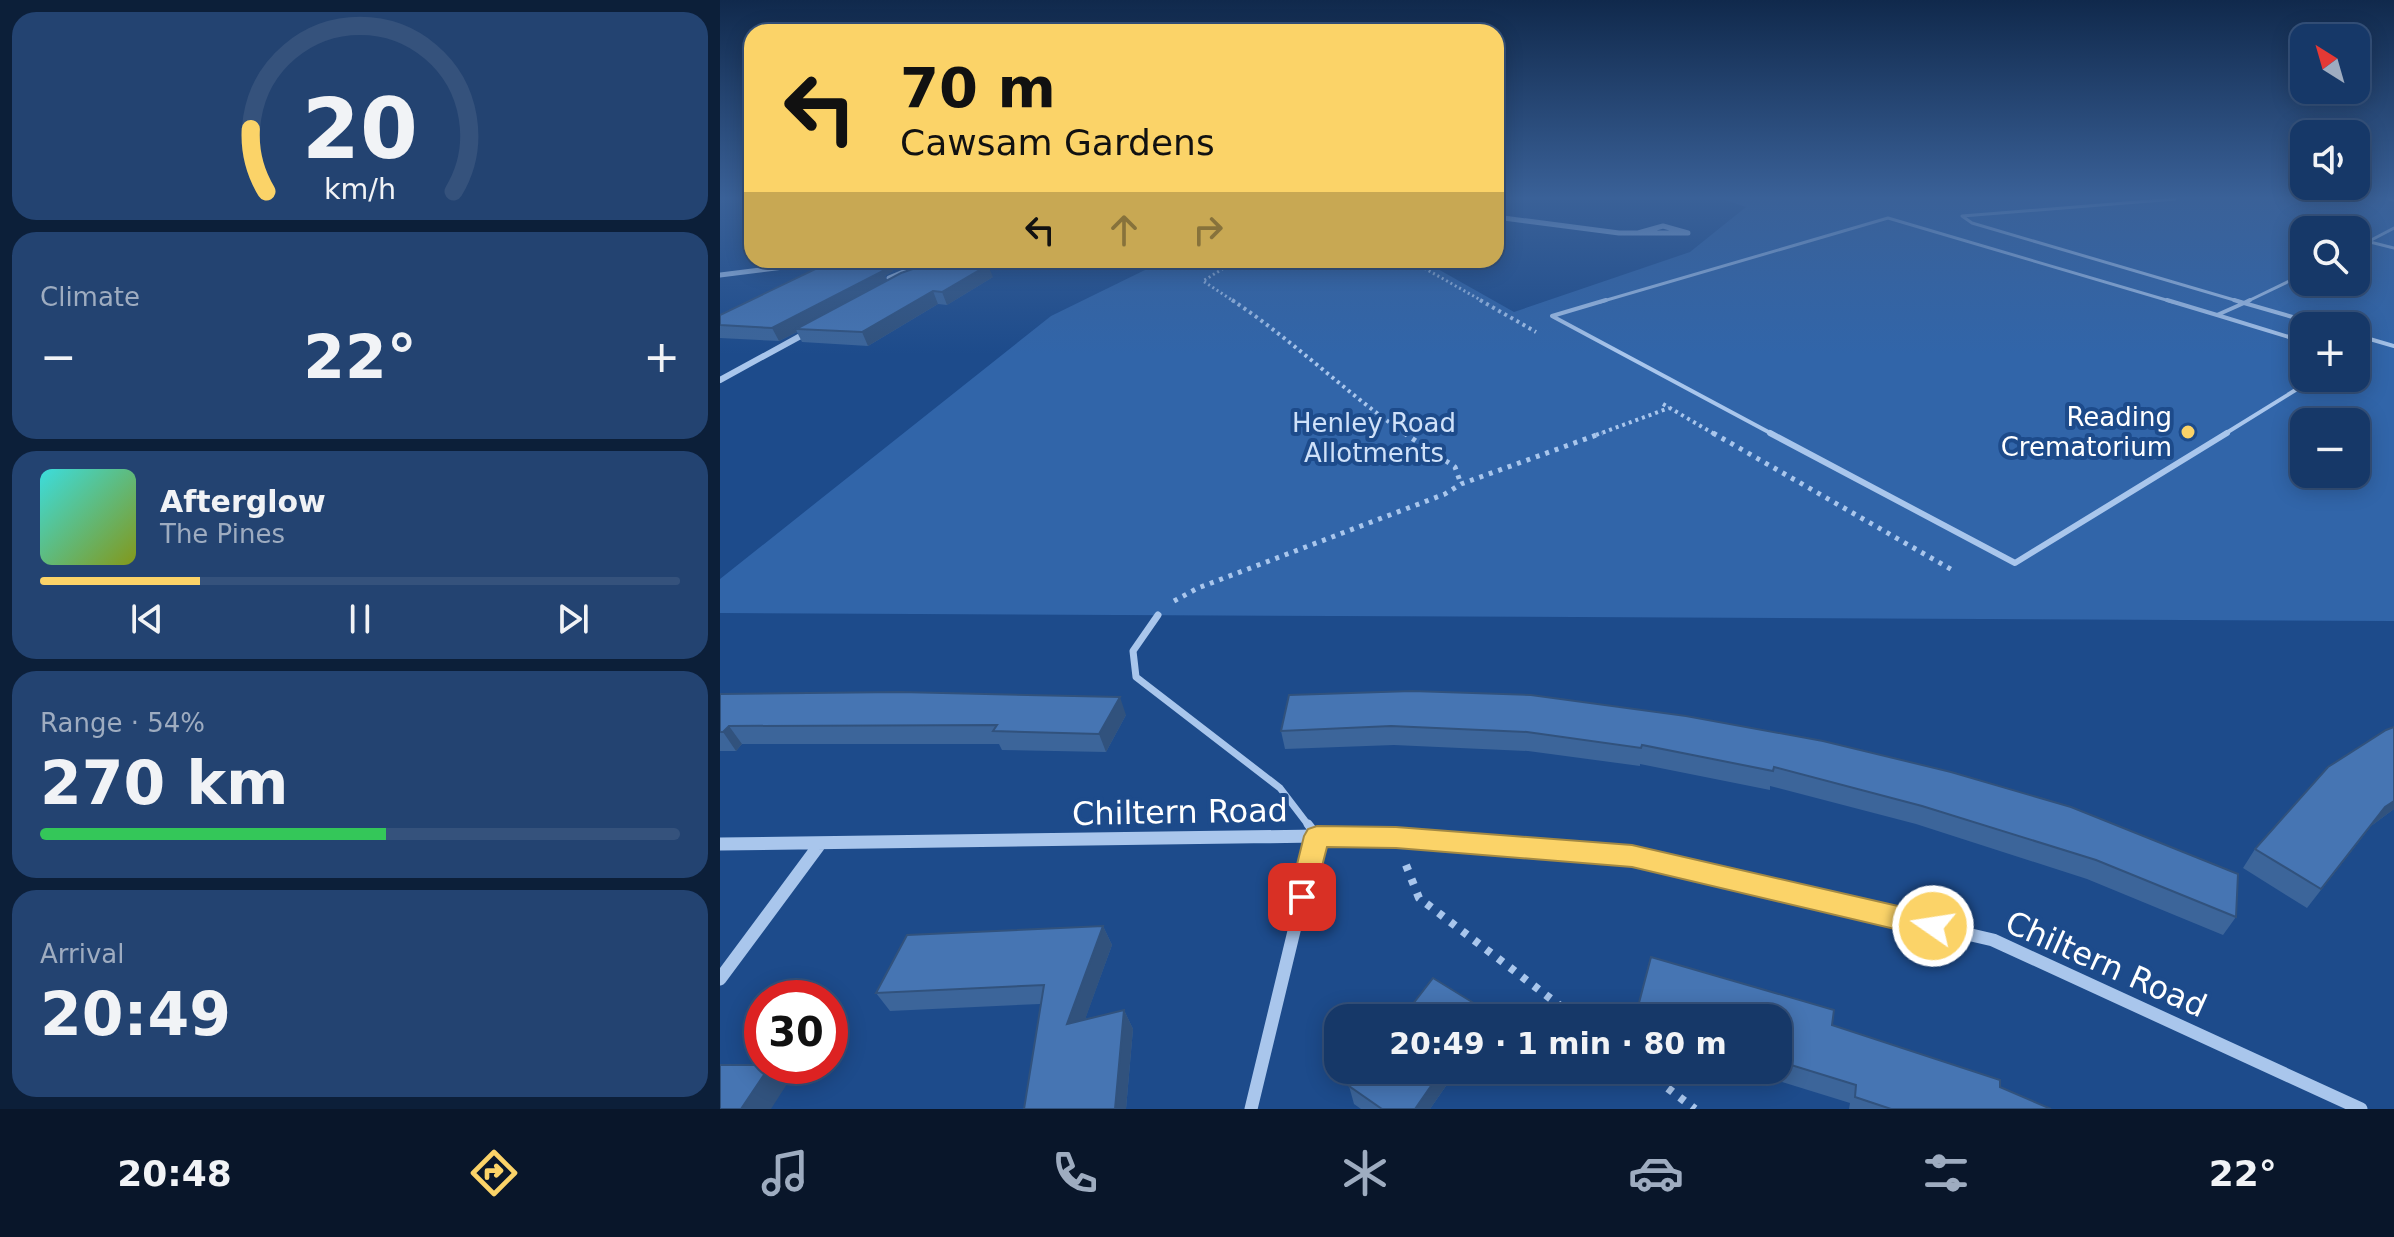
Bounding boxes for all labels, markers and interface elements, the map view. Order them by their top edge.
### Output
north arrow [2290,24,2370,104]
map controls [2290,24,2370,488]
text: 70 m [900,55,1056,120]
icon: left [768,56,872,160]
text: 20 [302,81,418,178]
button: sound [2290,120,2370,200]
text: Cawsam Gardens [900,122,1215,163]
text: km/h [324,172,396,206]
icon: left [1018,208,1062,252]
icon: ahead [1102,208,1146,252]
icon: right [1186,208,1230,252]
button: search [2290,216,2370,296]
text: Climate [40,282,140,312]
button: + [2290,312,2370,392]
text: 22° [303,322,417,392]
text: − [40,331,77,382]
text: + [643,331,680,382]
place label: Reading Crematorium [2001,402,2172,462]
park label: Henley Road Allotments [1292,408,1456,468]
button: − [2290,408,2370,488]
marker: Reading Crematorium [2179,423,2197,441]
text: Afterglow [160,484,326,519]
text: The Pines [160,519,285,549]
icon: previous [125,597,169,641]
icon: pause [338,597,382,641]
icon: next [551,597,595,641]
text: Range · 54% [40,708,205,738]
text: 270 km [40,748,289,818]
street label: Chiltern Road [1072,791,1288,833]
pin [1268,863,1336,931]
icon: arrive [1280,875,1324,919]
position arrow [1891,884,1975,968]
street label: Chiltern Road [2000,903,2212,1025]
text: Arrival [40,939,124,969]
text: 20:49 [40,979,231,1049]
speed limit sign: 30 [744,980,848,1084]
text: 20:49 · 1 min · 80 m [1389,1026,1727,1061]
icon: directions [466,1145,522,1201]
icon: music [757,1145,813,1201]
icon: phone [1047,1145,1103,1201]
icon: climate [1337,1145,1393,1201]
icon: car [1628,1145,1684,1201]
icon: filters [1918,1145,1974,1201]
text: 20:48 [117,1153,232,1194]
text: 22° [2209,1153,2277,1194]

